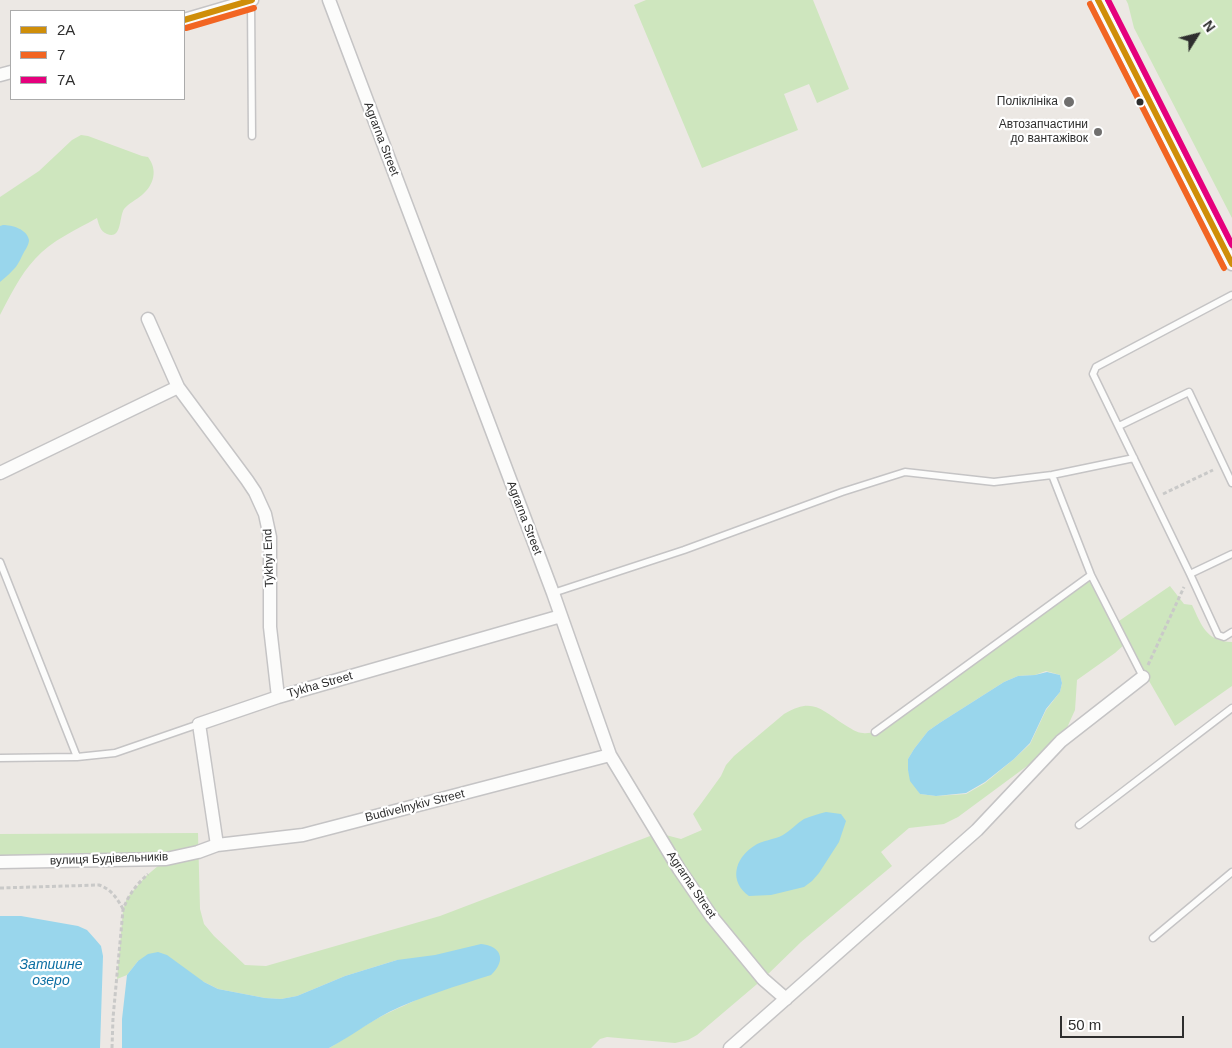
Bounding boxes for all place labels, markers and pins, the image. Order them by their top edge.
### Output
place label: Поліклініка [997,95,1058,109]
marker: Поліклініка [1062,95,1076,109]
unlabelled marker [1135,97,1145,107]
place label: Автозапчастини до вантажівок [999,118,1088,146]
marker: Автозапчастини до вантажівок [1092,126,1104,138]

